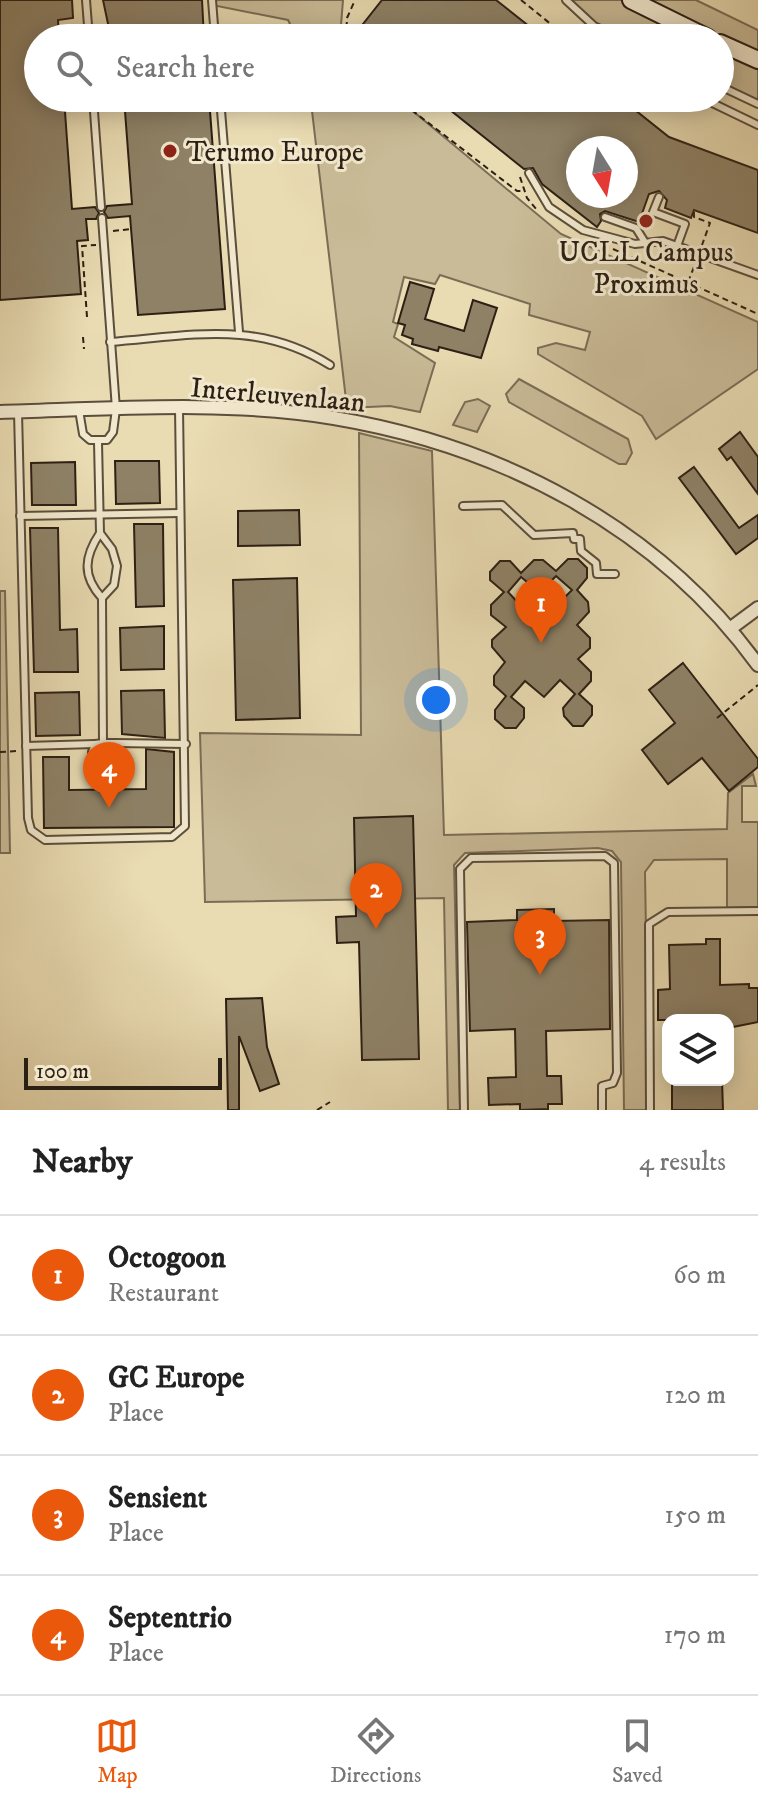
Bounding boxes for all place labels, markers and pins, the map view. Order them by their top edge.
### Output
place label: Terumo Europe [186,135,364,170]
marker: Terumo Europe [161,142,179,160]
marker: UCLL Campus Proximus [637,212,655,230]
place label: UCLL Campus Proximus [559,235,733,302]
pin: 1 [515,577,567,643]
pin: 4 [83,742,135,808]
pin: 2 [350,863,402,929]
pin: 3 [514,909,566,975]

